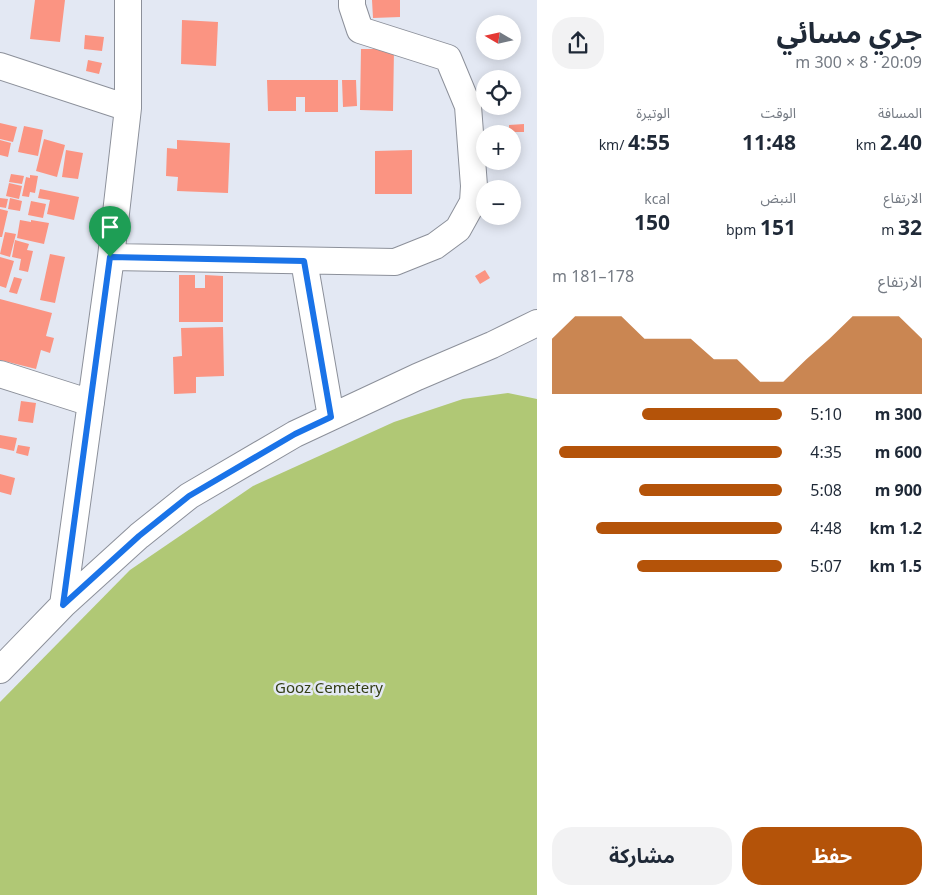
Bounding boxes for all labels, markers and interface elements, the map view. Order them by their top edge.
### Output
text: جري مسائي [777,13,922,51]
north arrow [476,15,521,60]
map controls [476,15,521,225]
button: share [552,17,604,69]
text: 20:09 · 8 × 300 m [795,51,922,73]
button: locate [476,70,521,115]
text: الوتيرة [636,103,670,122]
text: الوقت [761,103,796,122]
text: المسافة [878,103,922,122]
button: + [476,125,521,170]
text: 4:55 [628,128,670,156]
text: 11:48 [742,128,796,156]
text: 2.40 [880,128,922,156]
text: /km [599,135,628,154]
text: km [856,135,880,154]
button: − [476,180,521,225]
text: النبض [760,188,796,207]
text: الارتفاع [884,188,922,207]
text: kcal [644,189,670,208]
pin [89,206,131,257]
text: 150 [634,208,670,236]
icon: arrive [96,213,124,241]
text: 151 [760,213,796,241]
text: 32 [898,213,922,241]
text: bpm [726,220,760,239]
text: m [881,220,898,239]
text: 178–181 m [552,265,634,287]
text: الارتفاع [878,270,922,292]
text: 5:10 [810,403,842,425]
text: 300 m [875,403,922,425]
text: 4:35 [810,441,842,463]
text: 600 m [875,441,922,463]
text: 5:08 [810,479,842,501]
text: 900 m [875,479,922,501]
text: 4:48 [810,517,842,539]
text: 1.2 km [869,517,922,539]
text: 5:07 [810,555,842,577]
text: 1.5 km [869,555,922,577]
park label: Gooz Cemetery [275,677,383,697]
button: مشاركة [552,827,732,885]
button: حفظ [742,827,922,885]

